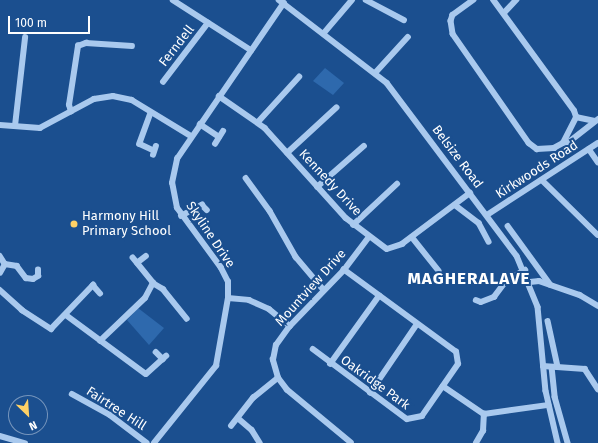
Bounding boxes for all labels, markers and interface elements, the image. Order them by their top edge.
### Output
scale bar [10,8,92,34]
text: 100 m [15,16,47,30]
street label: Ferndell [156,22,198,70]
street label: Belsize Road [428,123,486,191]
street label: Kirkwoods Road [493,138,581,202]
street label: Kennedy Drive [295,147,365,219]
street label: Skyline Drive [182,199,238,271]
place label: Harmony Hill Primary School [82,209,171,240]
marker: Harmony Hill Primary School [69,219,79,229]
street label: Mountview Drive [272,246,350,330]
district label: MAGHERALAVE [407,269,531,289]
street label: Oakridge Park [337,353,413,413]
street label: Fairtree Hill [83,384,149,434]
north arrow [8,395,48,435]
text: N [27,418,39,433]

